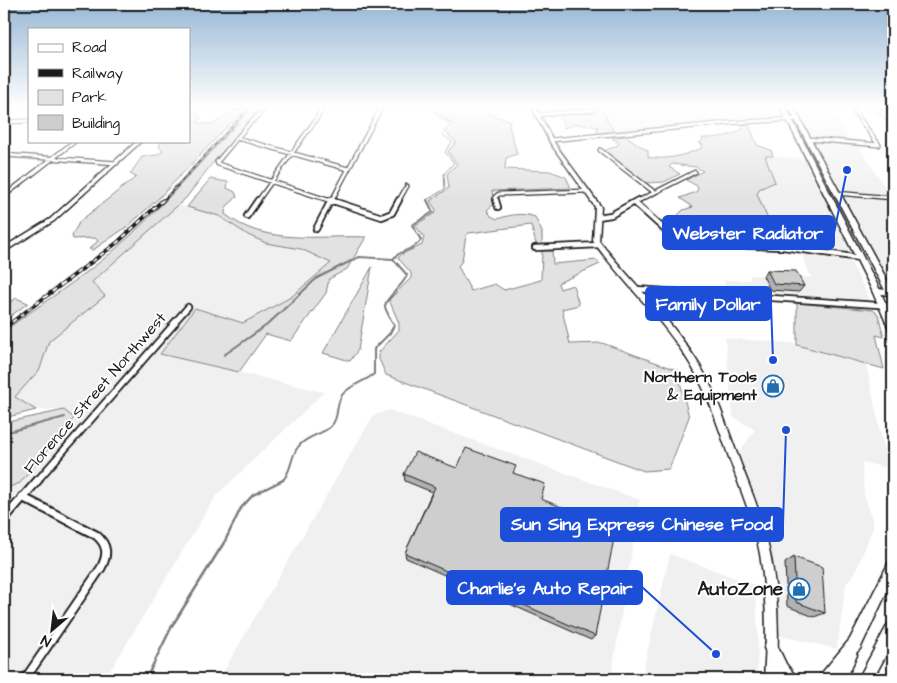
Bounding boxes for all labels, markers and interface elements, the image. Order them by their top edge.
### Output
legend [28,28,190,142]
text: Road [72,37,107,58]
text: Railway [72,63,123,85]
text: Park [72,87,107,108]
text: Building [72,113,120,135]
callout: Webster Radiator [663,216,834,249]
text: Webster Radiator [672,221,823,246]
callout: Family Dollar [646,287,771,320]
text: Family Dollar [656,292,760,318]
street label: Florence Street Northwest [19,307,172,478]
place label: Northern Tools & Equipment [644,366,758,406]
shop icon: Northern Tools & Equipment [761,374,785,398]
callout: Sun Sing Express Chinese Food [501,508,783,541]
text: Sun Sing Express Chinese Food [510,512,774,538]
callout: Charlie's Auto Repair [447,571,642,604]
text: Charlie's Auto Repair [458,576,633,601]
place label: AutoZone [697,576,784,603]
shop icon: AutoZone [787,577,811,601]
north arrow [28,606,78,656]
text: N [38,630,55,651]

